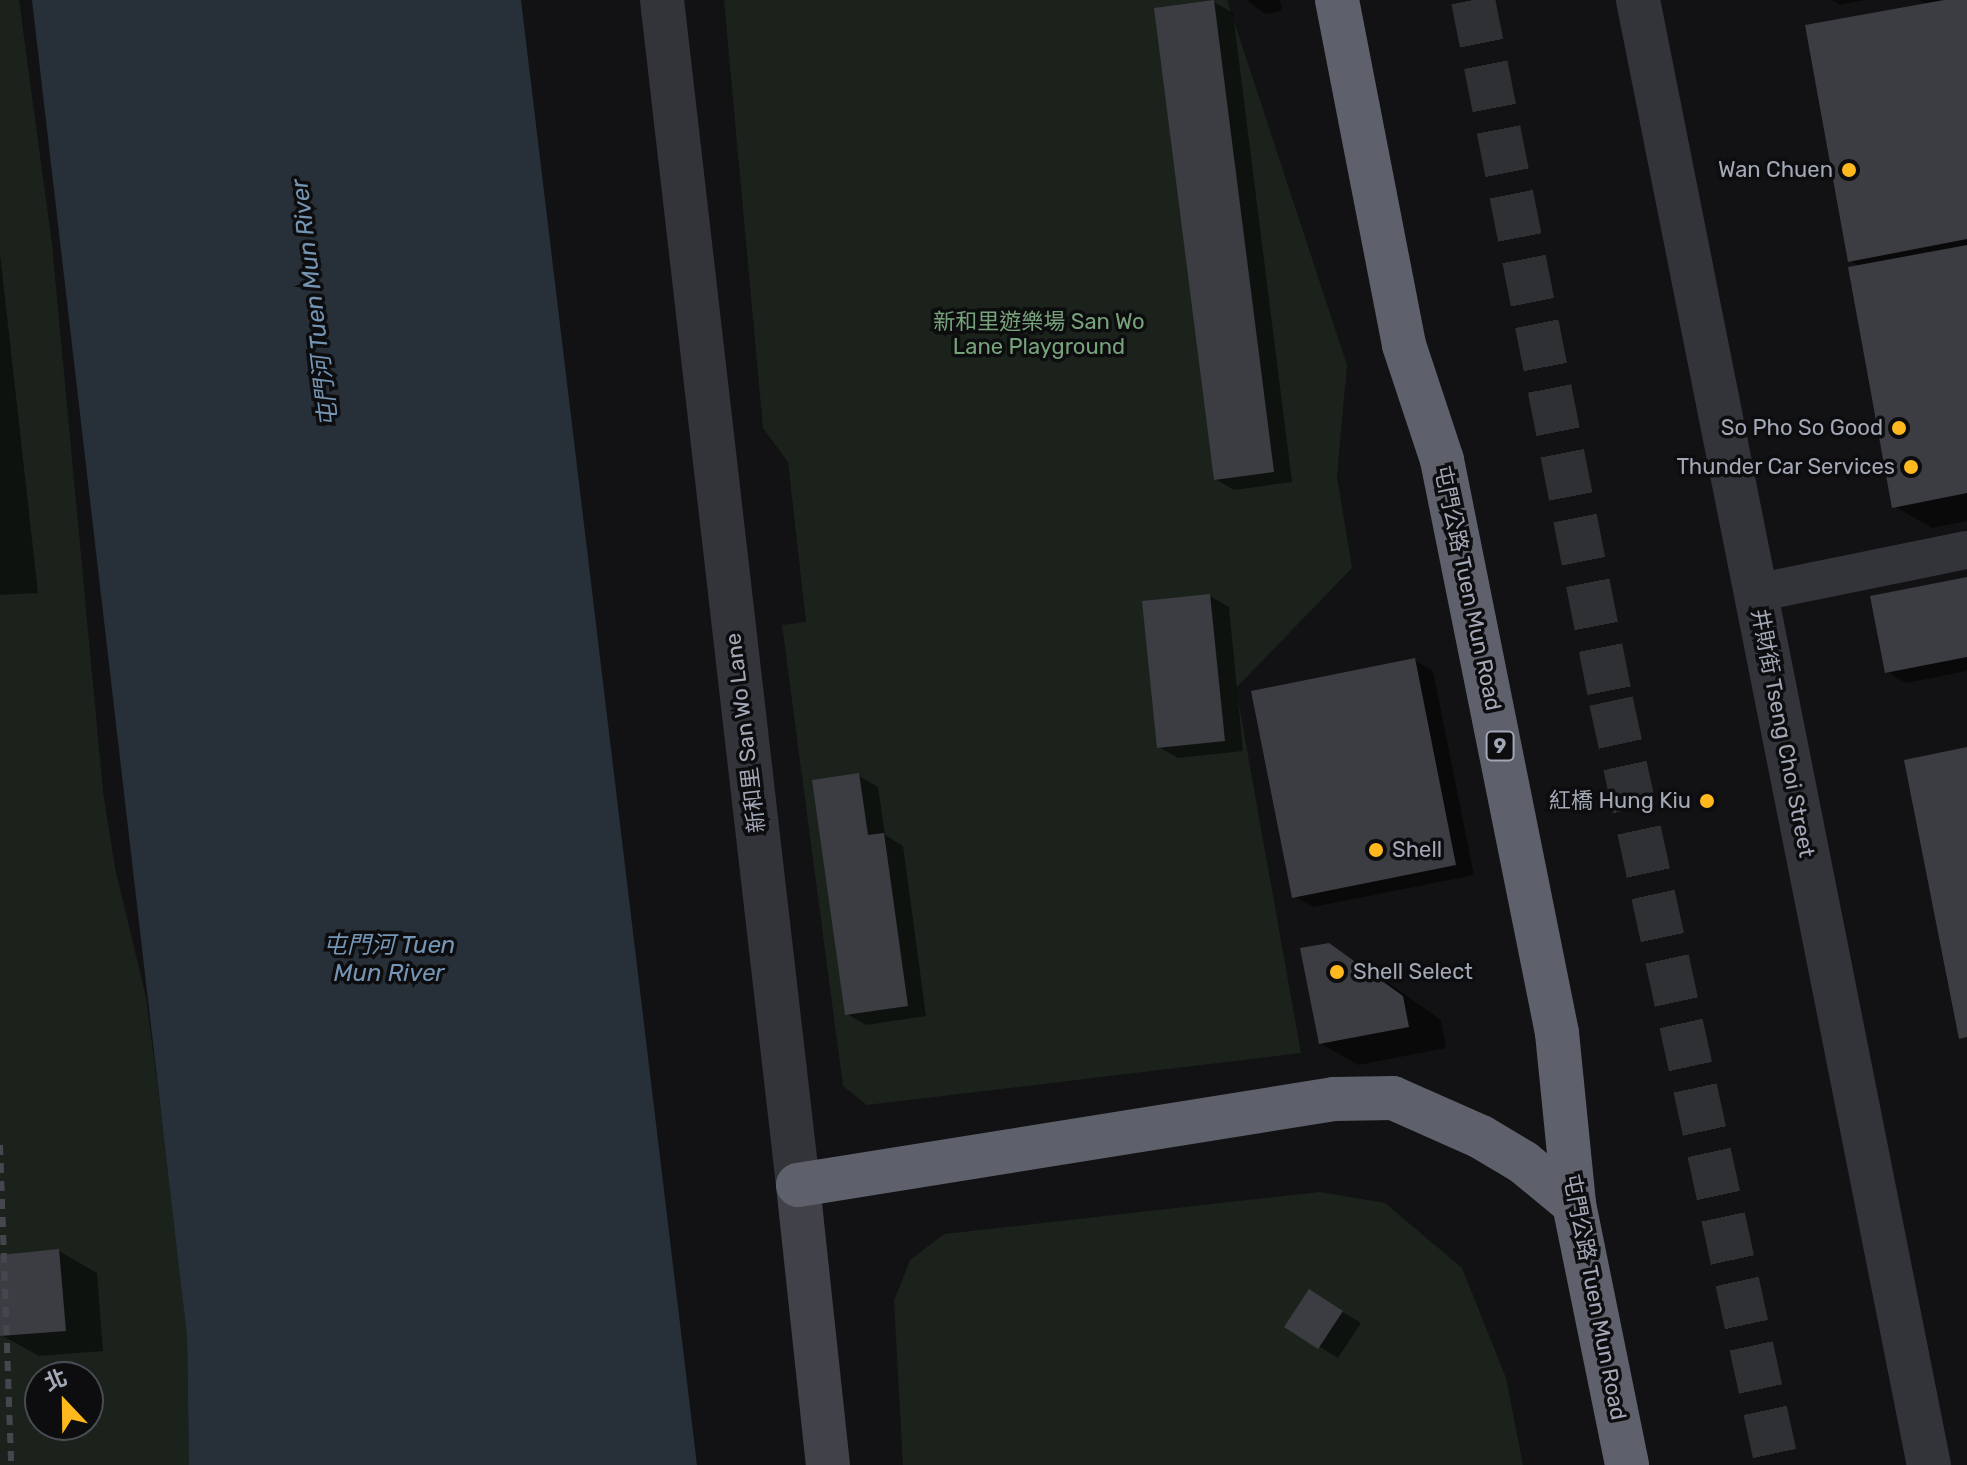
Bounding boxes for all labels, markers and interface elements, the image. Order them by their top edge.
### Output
place label: Wan Chuen [1718,157,1833,183]
marker: Wan Chuen [1840,161,1858,179]
water label: 屯門河 Tuen Mun River [285,177,345,429]
park label: 新和里遊樂場 San Wo Lane Playground [933,308,1145,360]
place label: So Pho So Good [1721,415,1883,441]
marker: So Pho So Good [1890,419,1908,437]
place label: Thunder Car Services [1675,454,1895,480]
marker: Thunder Car Services [1902,458,1920,476]
street label: 屯門公路 Tuen Mun Road [1429,463,1507,713]
street label: 井財街 Tseng Choi Street [1746,607,1820,859]
street label: 新和里 San Wo Lane [720,631,770,835]
road number: 9 [1484,730,1516,762]
place label: 紅橋 Hung Kiu [1549,788,1691,814]
marker: 紅橋 Hung Kiu [1698,792,1716,810]
place label: Shell [1392,837,1442,863]
marker: Shell [1367,841,1385,859]
water label: 屯門河 Tuen Mun River [323,932,455,988]
place label: Shell Select [1353,959,1473,985]
marker: Shell Select [1328,963,1346,981]
street label: 屯門公路 Tuen Mun Road [1558,1172,1632,1422]
north arrow [24,1361,104,1441]
text: 北 [40,1364,71,1397]

